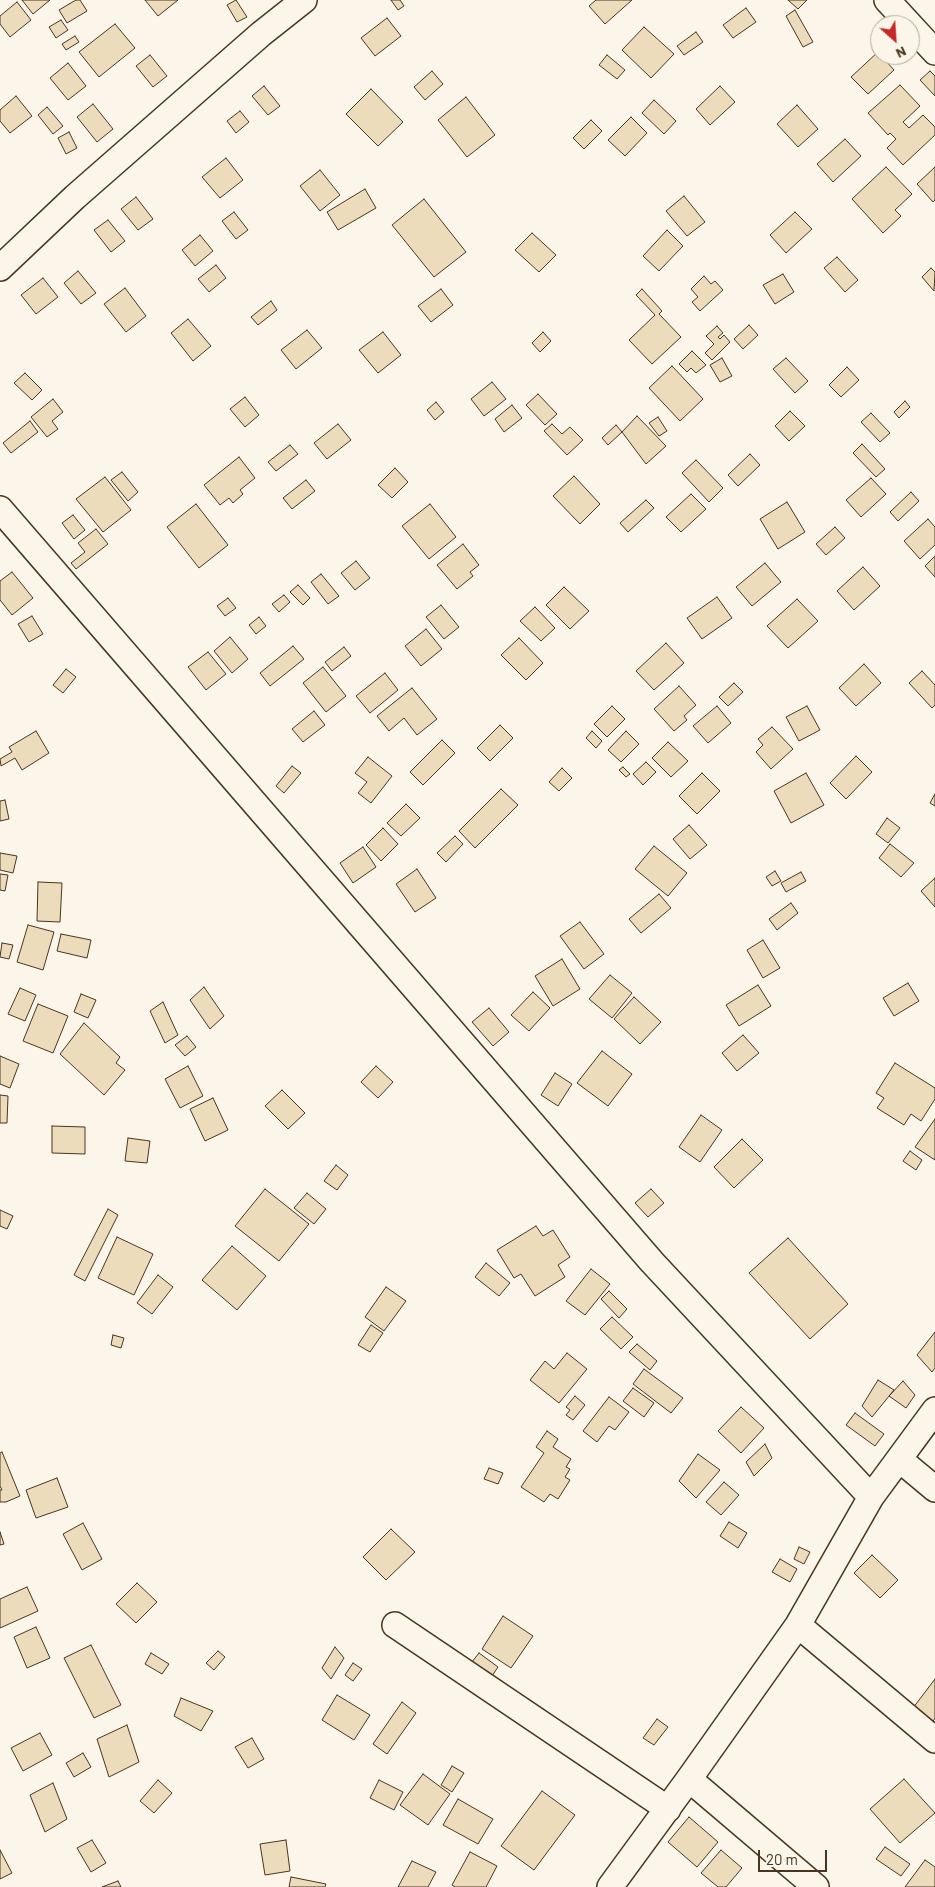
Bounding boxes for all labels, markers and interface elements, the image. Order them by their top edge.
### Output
north arrow [870,15,920,65]
text: N [893,43,909,63]
scale bar [760,1840,829,1872]
text: 20 m [766,1850,798,1868]

